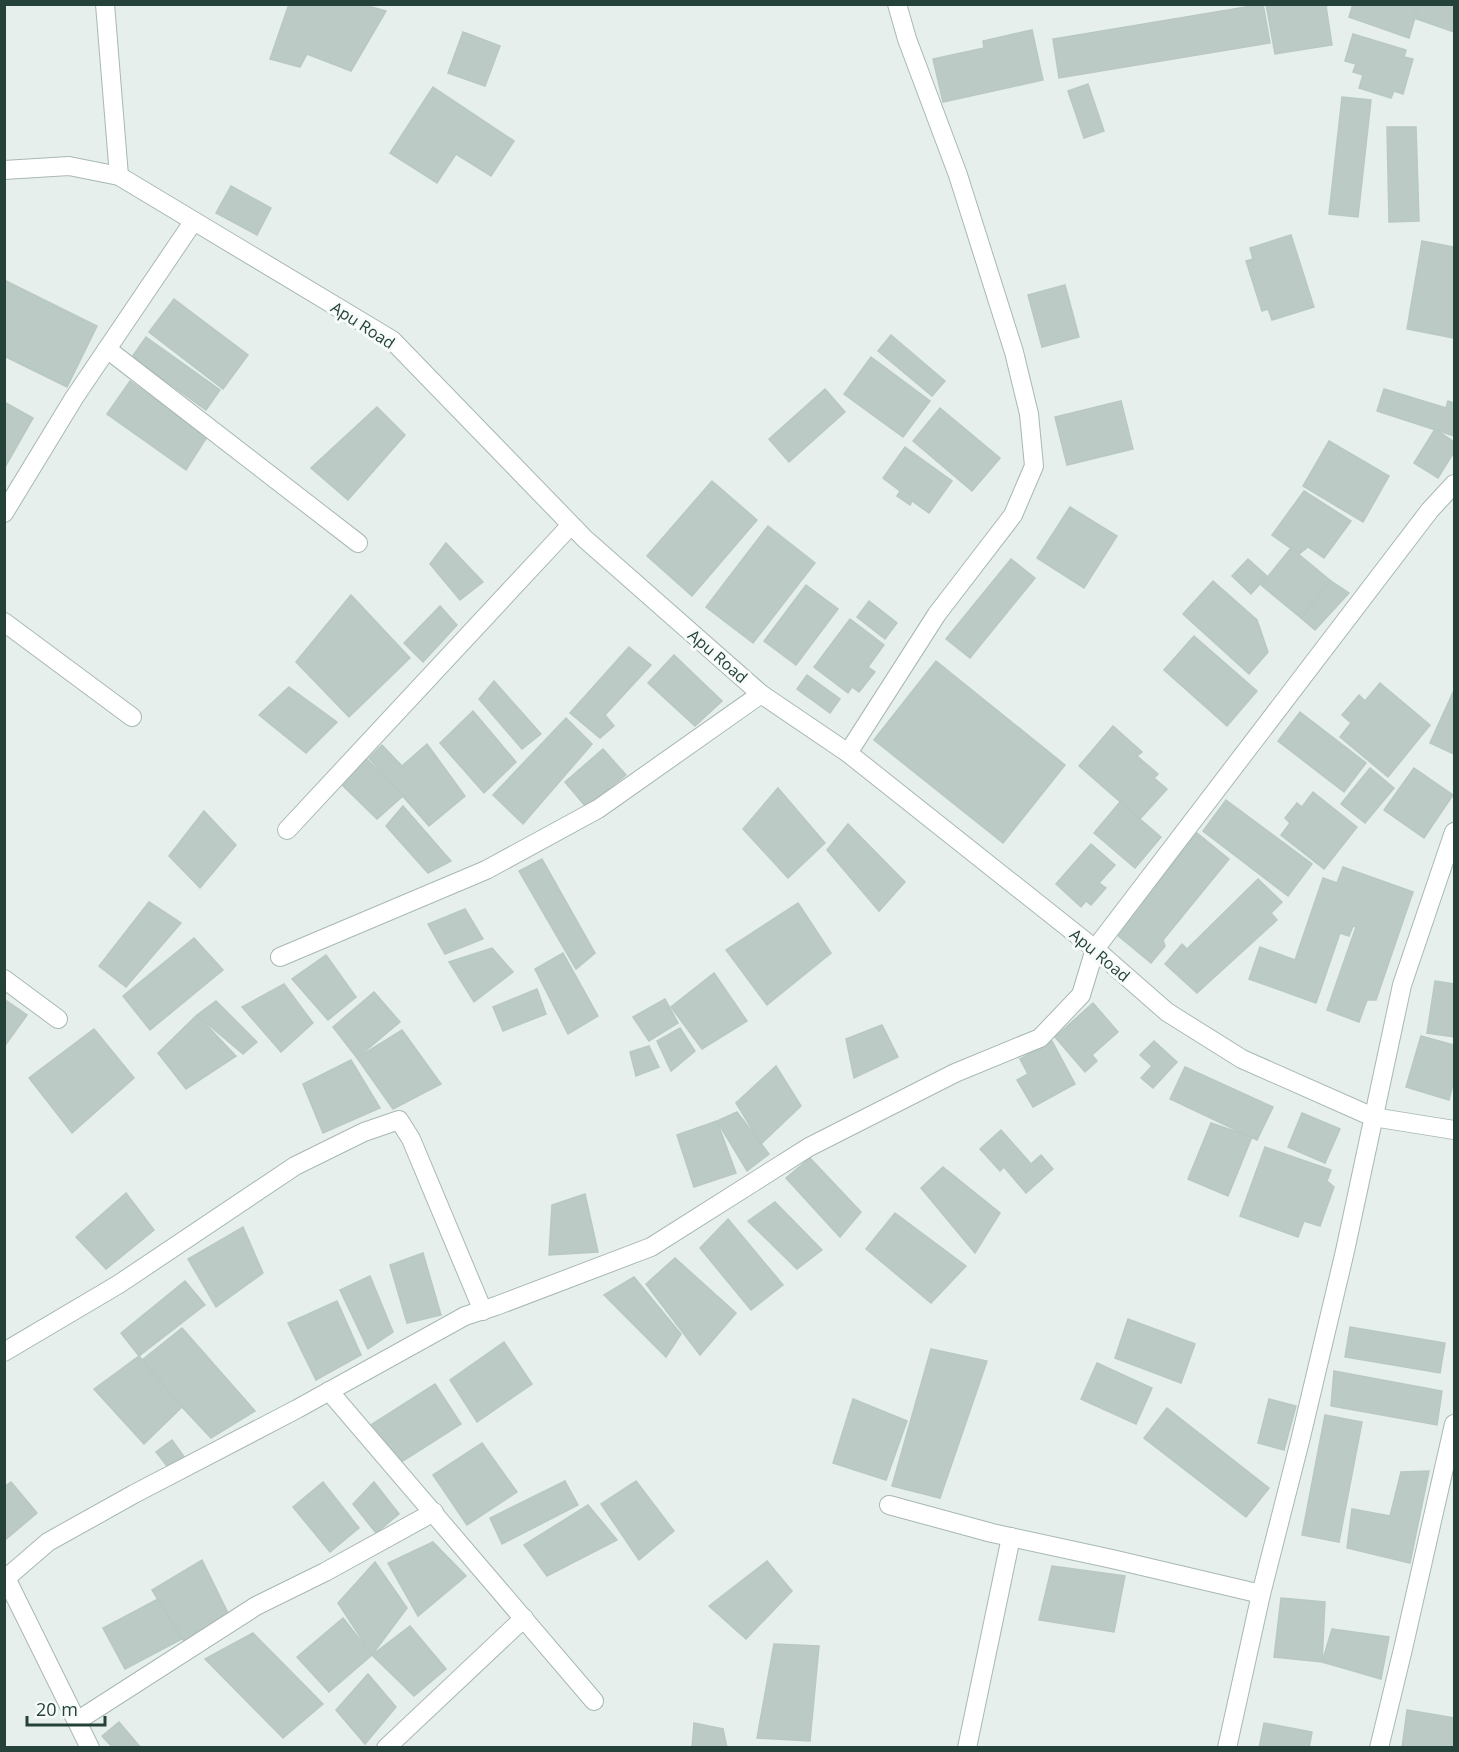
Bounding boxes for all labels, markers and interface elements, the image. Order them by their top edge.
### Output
street label: Apu Road [327,296,399,354]
street label: Apu Road [684,624,752,688]
street label: Apu Road [1065,923,1135,987]
scale bar [27,1689,105,1727]
text: 20 m [36,1697,78,1721]

